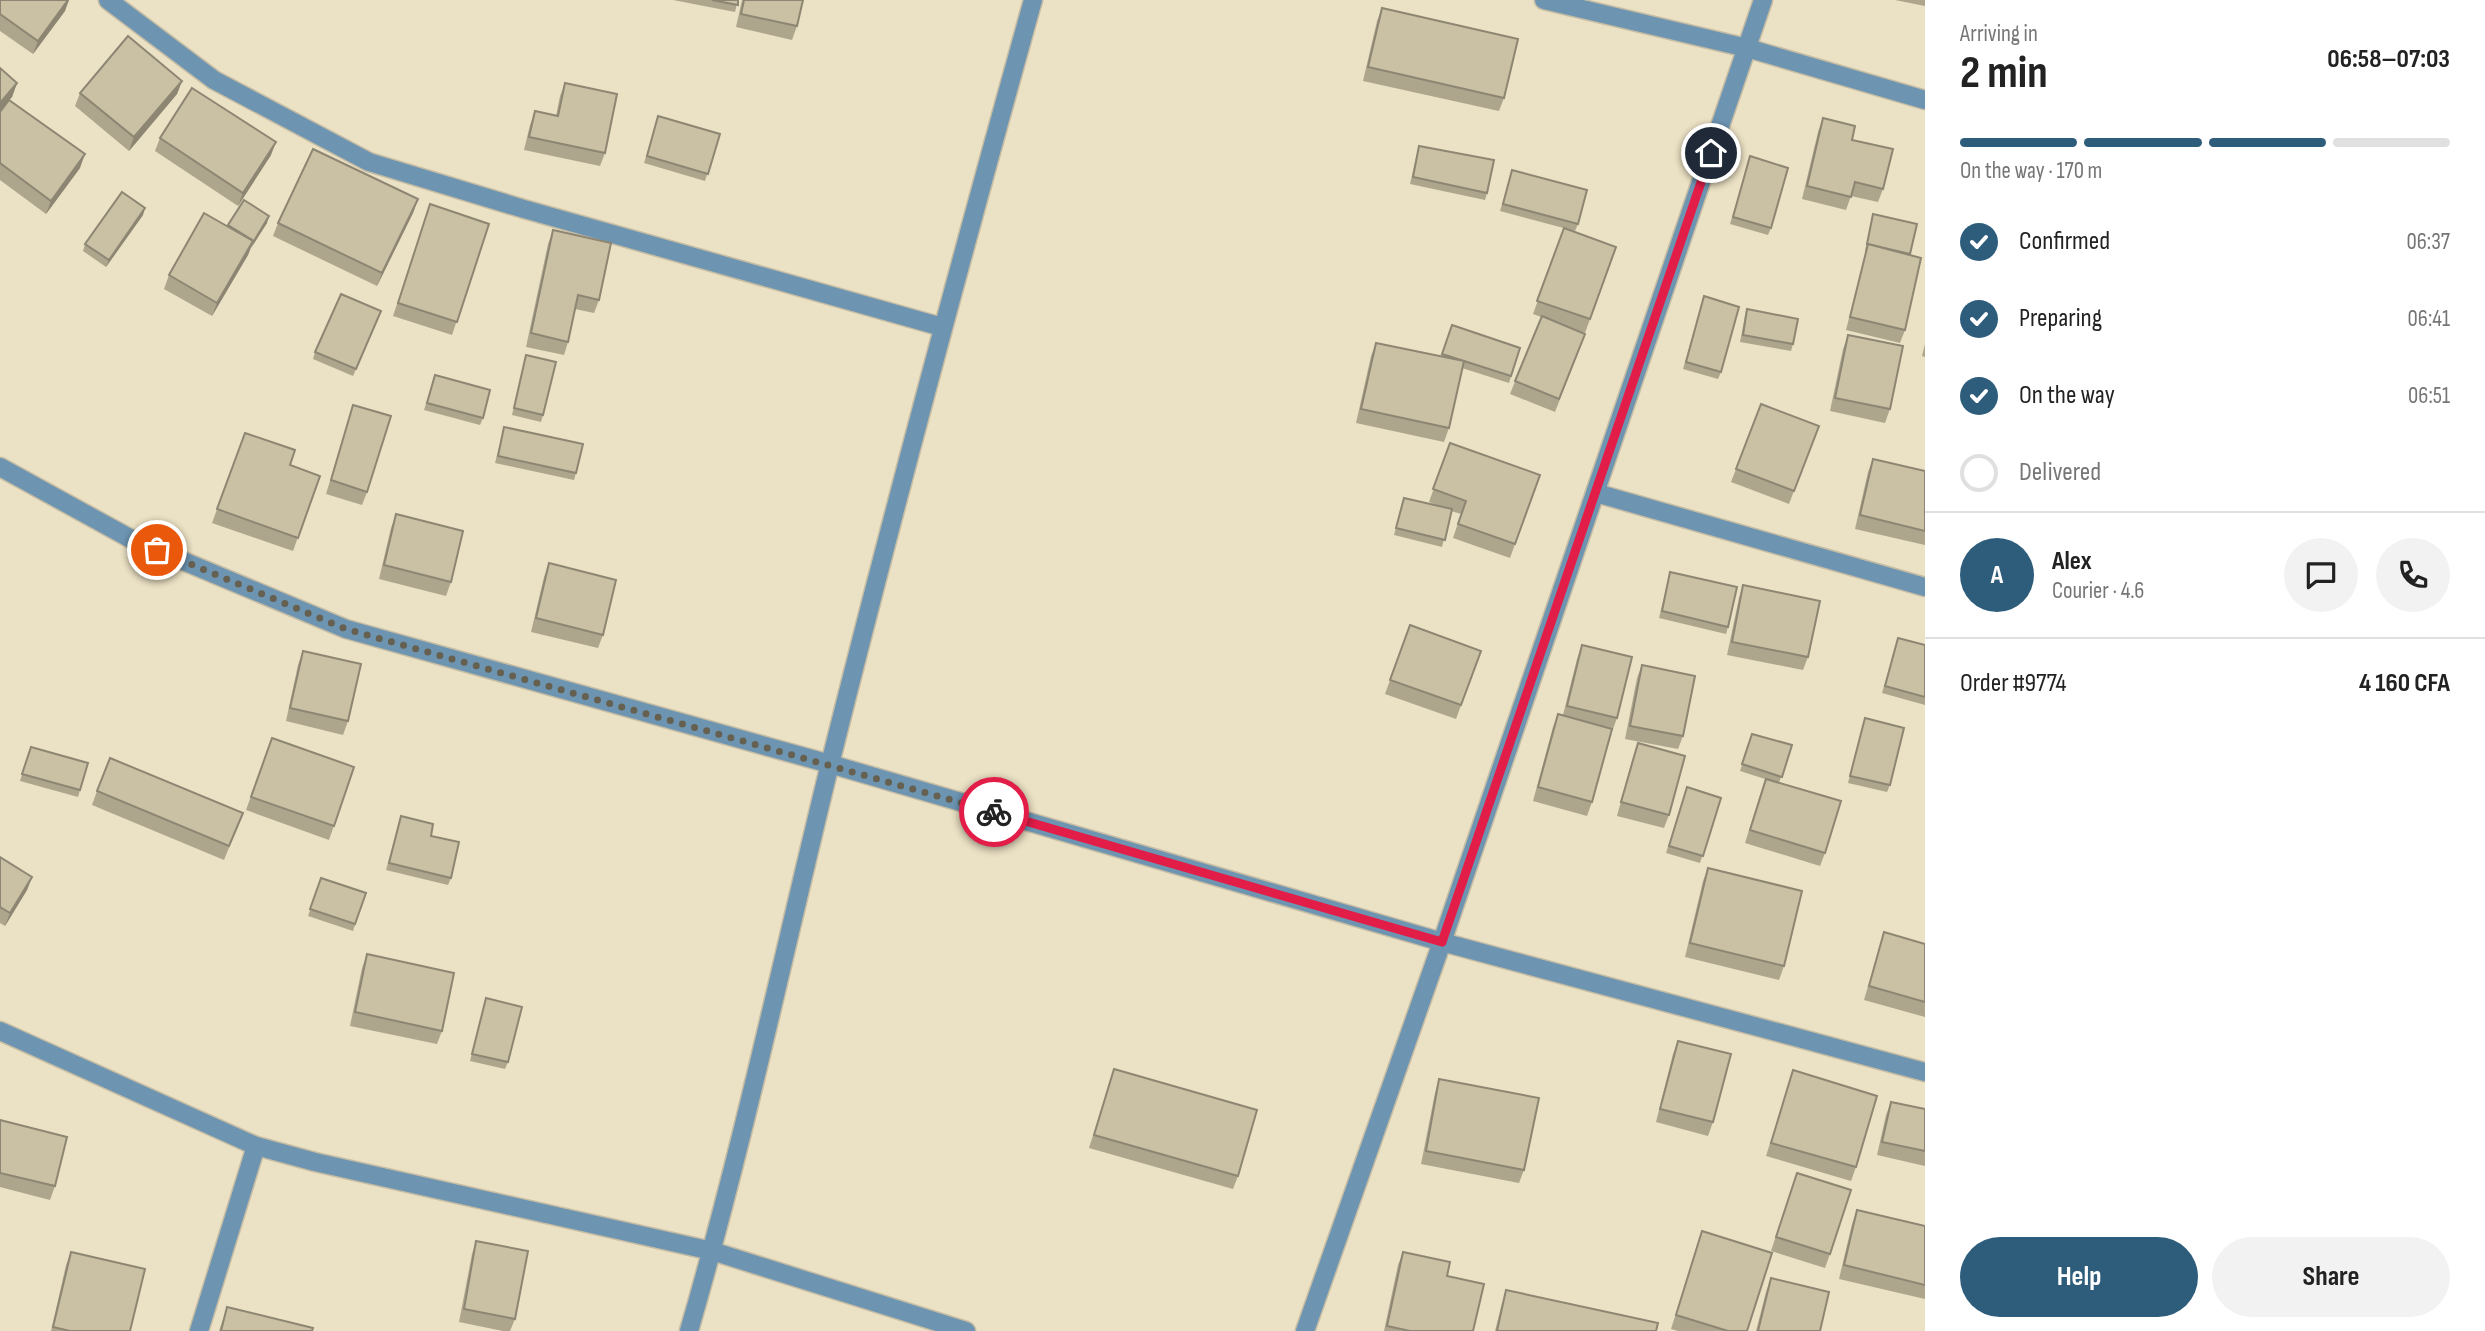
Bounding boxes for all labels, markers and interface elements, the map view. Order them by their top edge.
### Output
text: Arriving in [1960,20,2038,48]
text: 06:58–07:03 [2327,44,2450,75]
text: 2 min [1960,46,2048,101]
pin [1681,123,1741,183]
icon: home [1692,134,1730,172]
text: On the way · 170 m [1960,157,2102,185]
icon: check [1960,223,1998,261]
text: Confirmed [2019,226,2110,257]
text: 06:37 [2406,228,2450,256]
icon: check [1960,300,1998,338]
text: Preparing [2019,303,2102,334]
text: 06:41 [2408,305,2450,333]
icon: check [1960,377,1998,415]
text: On the way [2019,380,2115,411]
text: 06:51 [2408,382,2450,410]
text: Delivered [2019,457,2101,488]
pin [127,520,187,580]
icon: bag [138,531,176,569]
button: chat [2284,538,2358,612]
button: phone [2376,538,2450,612]
text: Alex [2052,546,2092,577]
text: A [1991,560,2003,591]
text: Courier · 4.6 [2052,577,2144,605]
text: Order #9774 [1960,668,2066,699]
text: 4 160 CFA [2359,668,2450,699]
courier [959,777,1029,847]
icon: bike [975,793,1013,831]
button: Help [1960,1237,2198,1317]
button: Share [2212,1237,2450,1317]

